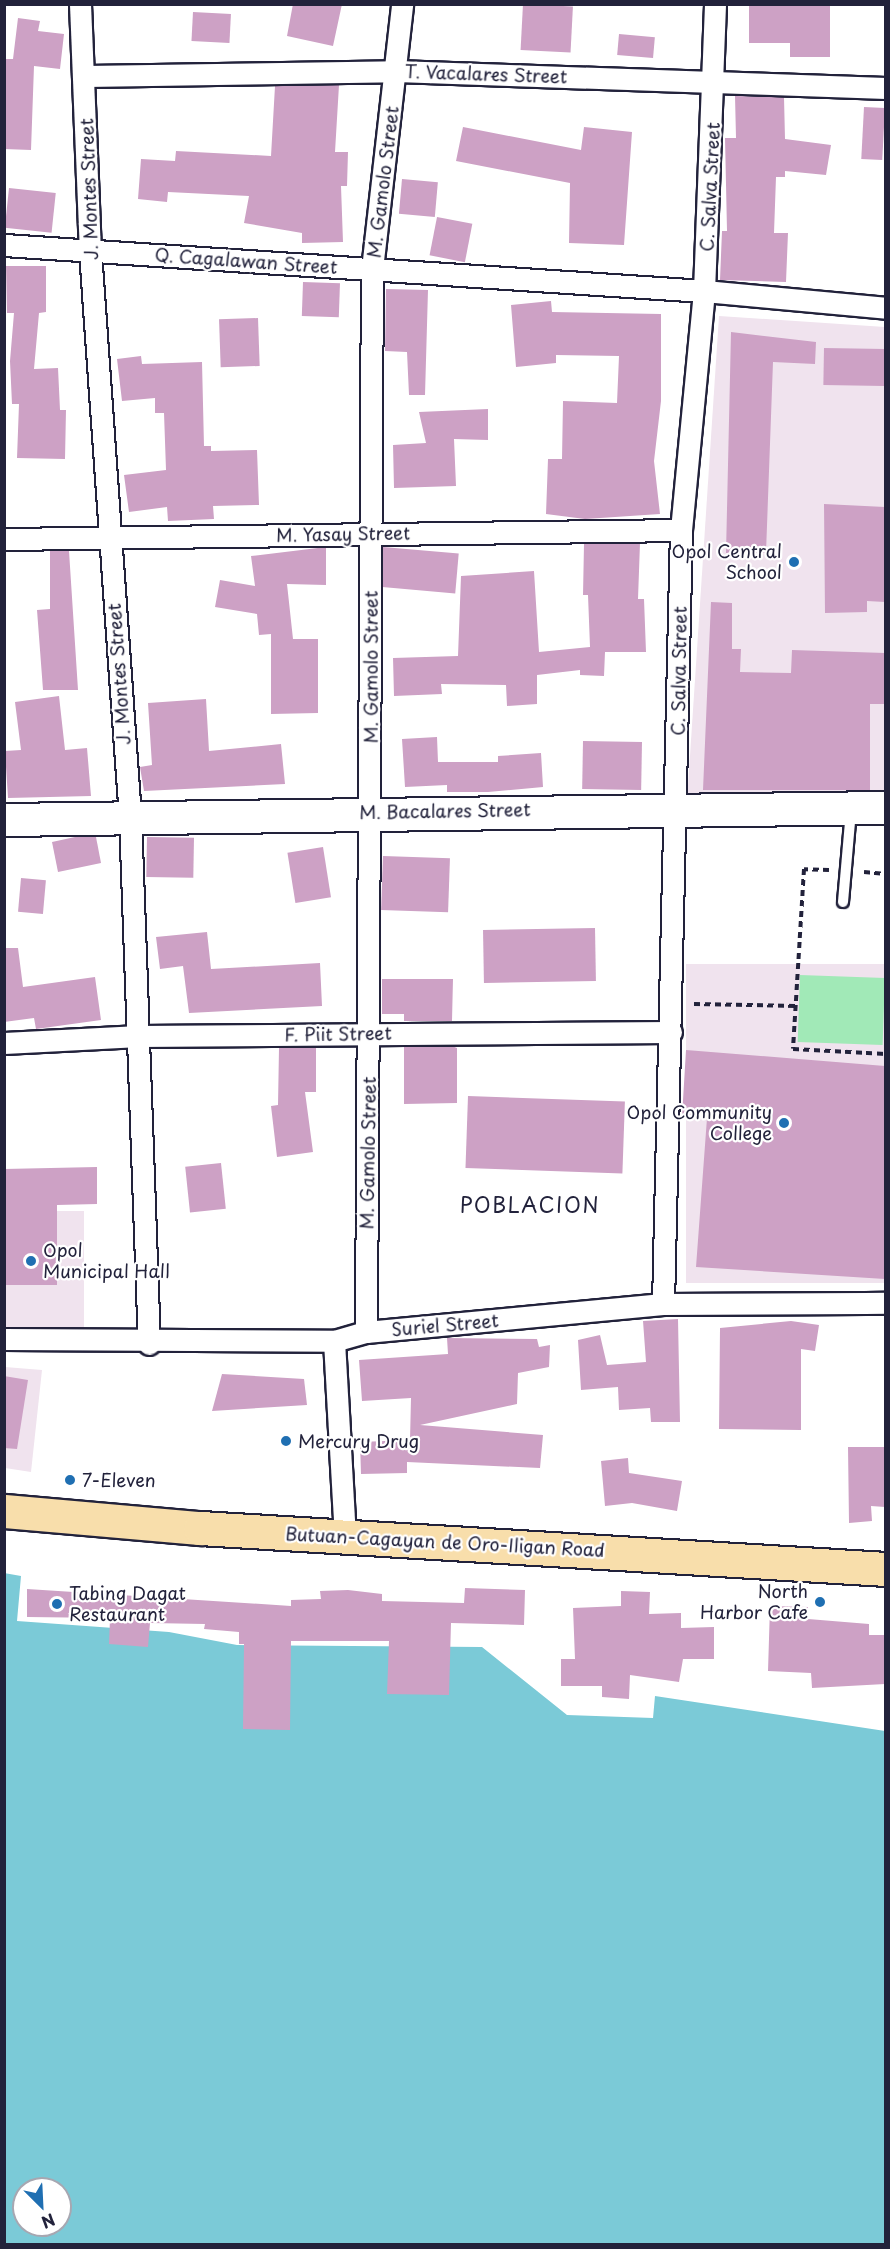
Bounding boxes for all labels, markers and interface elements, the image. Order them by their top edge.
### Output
street label: T. Vacalares Street [403,60,569,88]
street label: M. Gamolo Street [363,104,403,260]
street label: J. Montes Street [76,117,102,261]
street label: C. Salva Street [696,121,724,253]
street label: Q. Cagalawan Street [154,244,338,278]
street label: M. Yasay Street [274,522,412,546]
place label: Opol Central School [671,541,782,584]
marker: Opol Central School [787,555,801,569]
street label: M. Gamolo Street [360,590,382,744]
street label: J. Montes Street [103,601,135,747]
street label: C. Salva Street [667,605,691,737]
street label: M. Bacalares Street [358,799,532,823]
street label: F. Piit Street [284,1022,392,1046]
street label: M. Gamolo Street [356,1076,380,1230]
place label: Opol Community College [626,1102,772,1144]
marker: Opol Community College [777,1116,791,1130]
district label: POBLACION [461,1191,599,1217]
place label: Opol Municipal Hall [43,1240,170,1282]
marker: Opol Municipal Hall [24,1254,38,1268]
street label: Suriel Street [390,1310,500,1340]
place label: Mercury Drug [298,1430,420,1452]
marker: Mercury Drug [279,1434,293,1448]
place label: 7-Eleven [82,1469,156,1491]
marker: 7-Eleven [63,1473,77,1487]
street label: Butuan-Cagayan de Oro-Iligan Road [285,1523,605,1561]
place label: North Harbor Cafe [700,1581,808,1624]
place label: Tabing Dagat Restaurant [69,1583,185,1626]
marker: North Harbor Cafe [813,1595,827,1609]
marker: Tabing Dagat Restaurant [50,1597,64,1611]
north arrow [12,2177,72,2237]
text: N [38,2208,59,2235]

